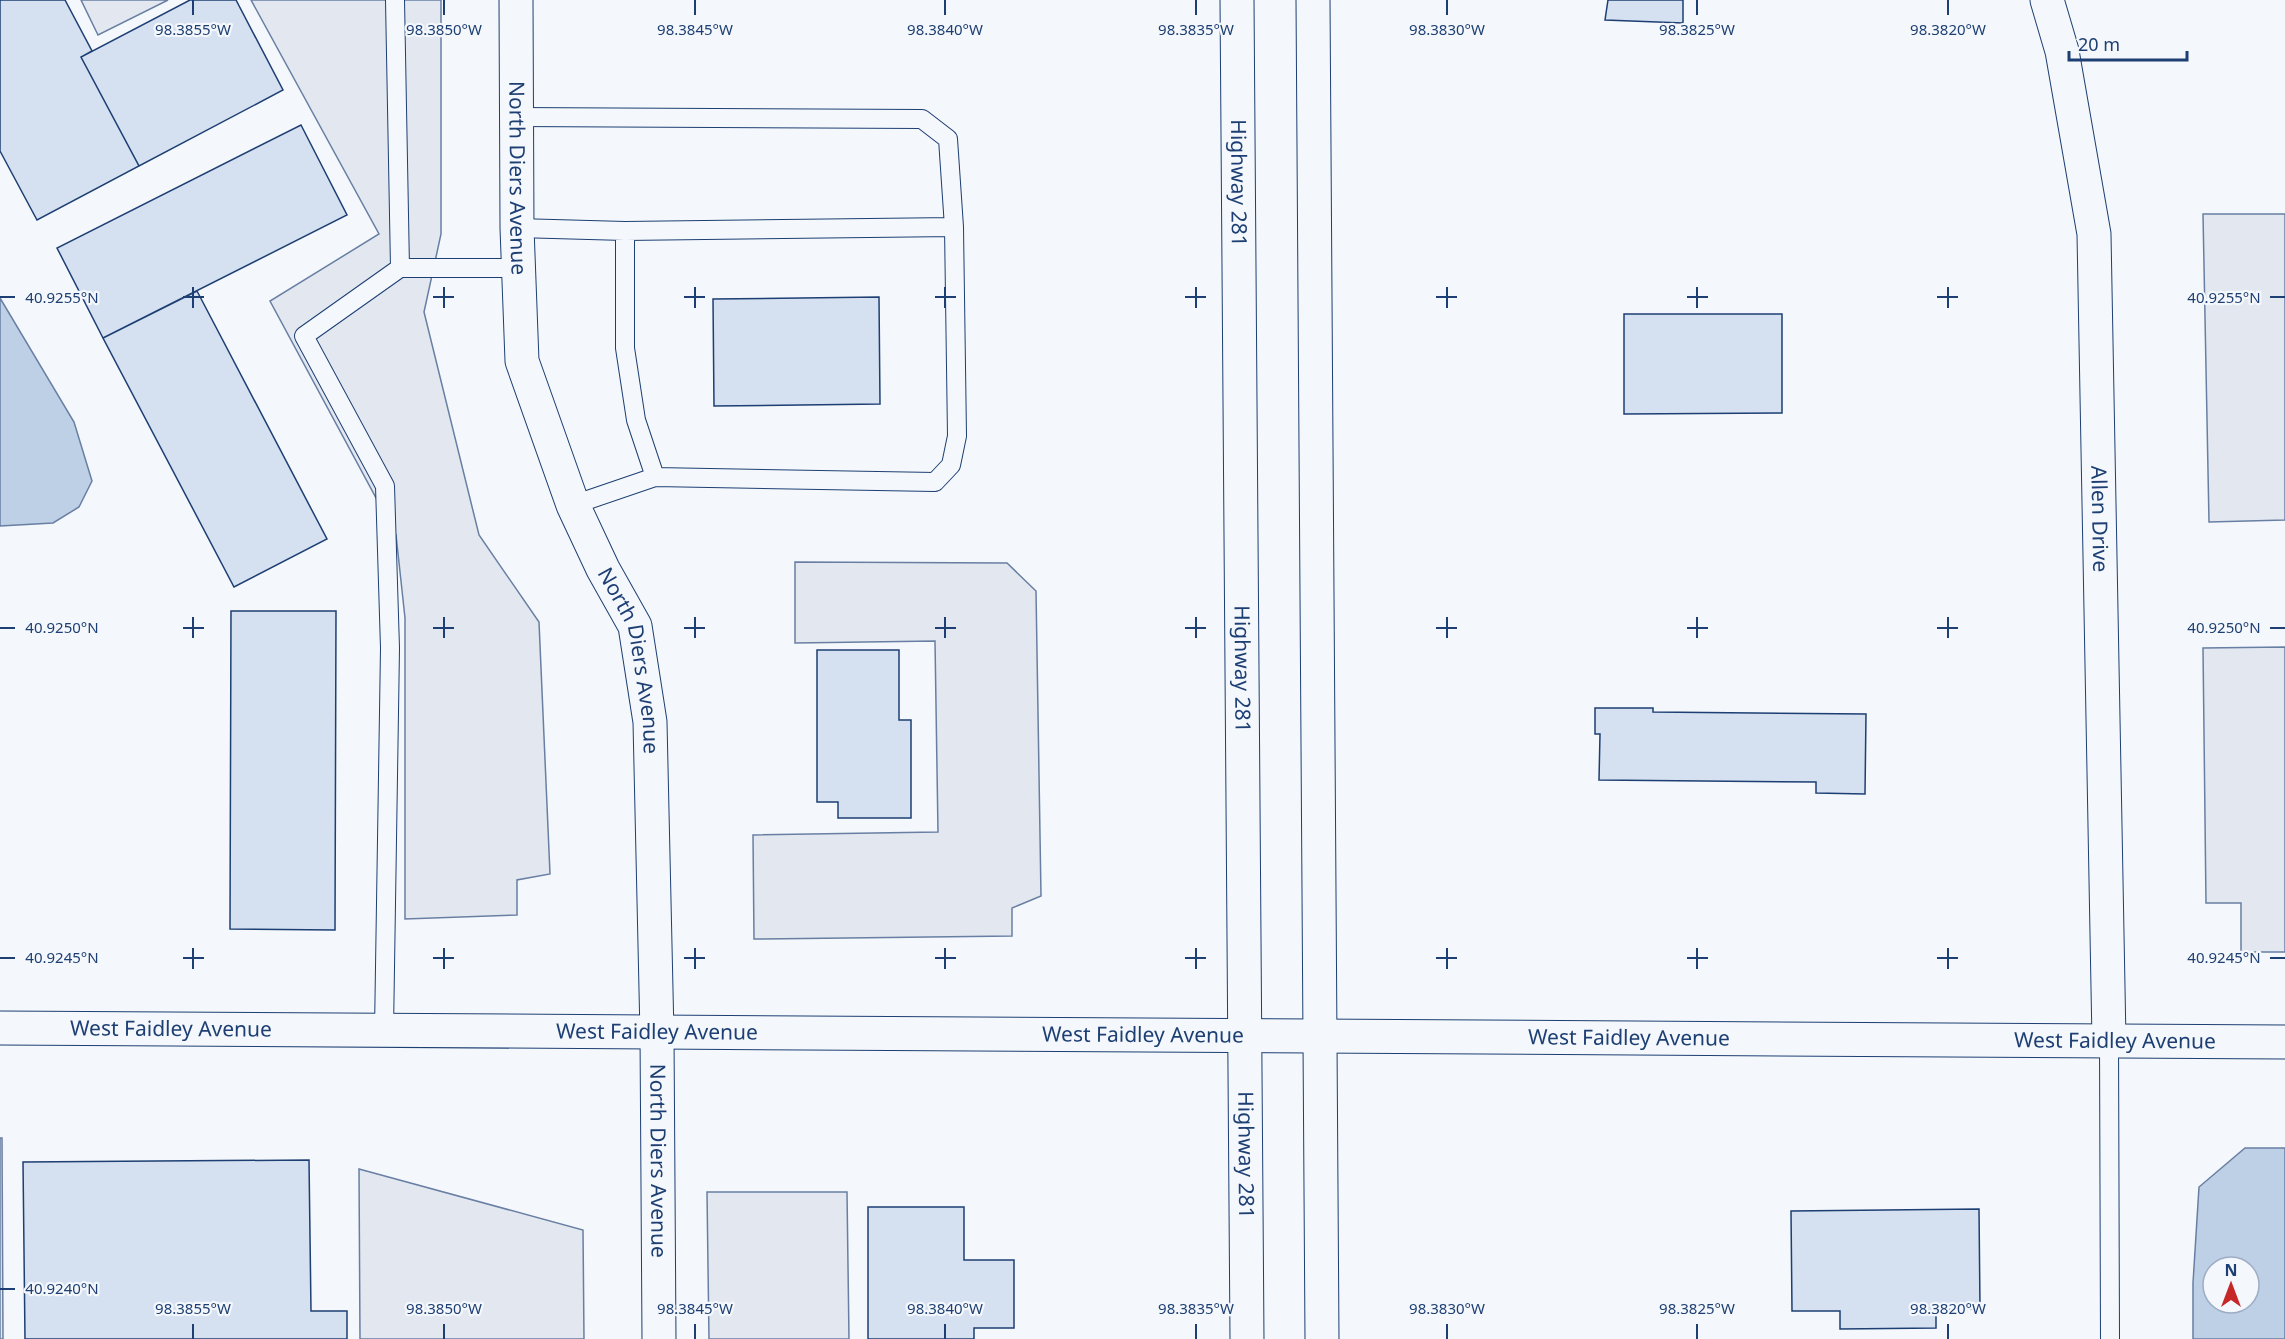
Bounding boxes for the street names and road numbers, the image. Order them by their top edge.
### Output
street label: North Diers Avenue [503,81,534,275]
street label: Highway 281 [1225,119,1254,247]
street label: Allen Drive [2085,465,2115,573]
street label: North Diers Avenue [592,562,666,754]
street label: Highway 281 [1229,605,1257,733]
street label: West Faidley Avenue [70,1013,272,1043]
street label: West Faidley Avenue [556,1016,758,1046]
street label: West Faidley Avenue [1042,1019,1244,1049]
street label: West Faidley Avenue [1528,1022,1730,1052]
street label: West Faidley Avenue [2014,1025,2216,1055]
street label: North Diers Avenue [644,1064,673,1258]
street label: Highway 281 [1232,1091,1261,1219]

